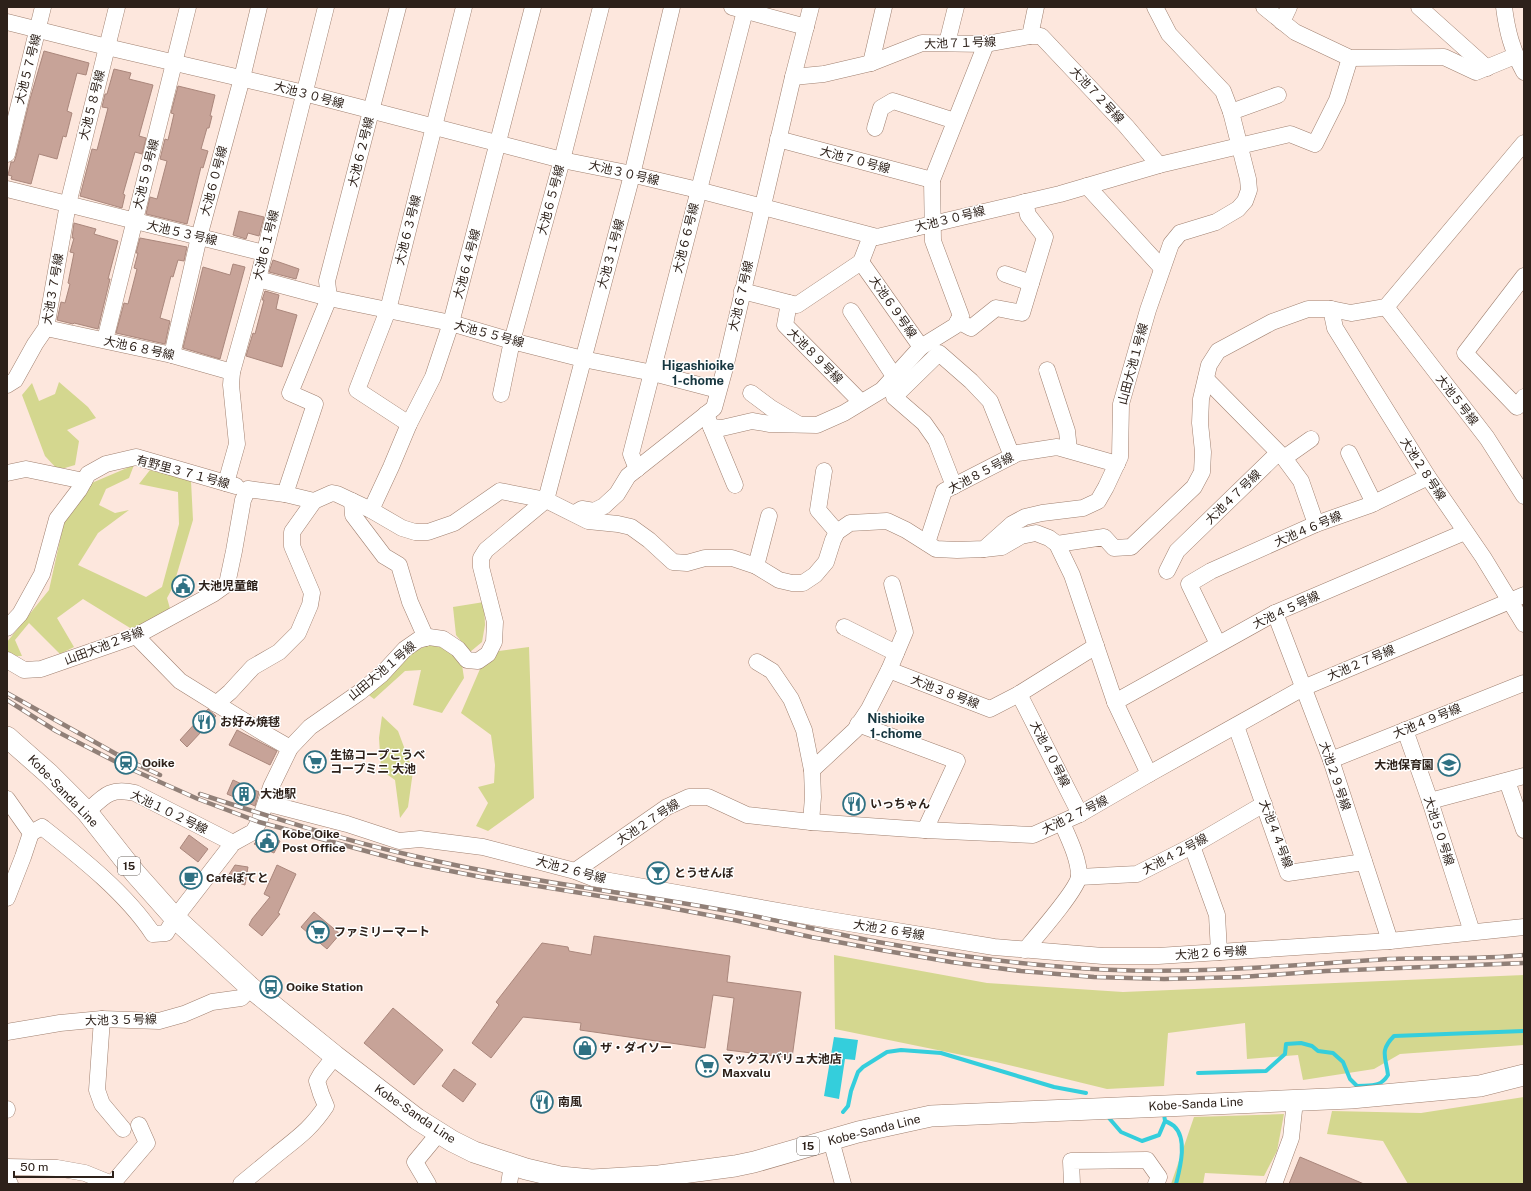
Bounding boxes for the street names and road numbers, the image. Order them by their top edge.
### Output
street label: 大池５７号線 [12,32,44,106]
street label: 大池７１号線 [924,35,996,51]
street label: 大池７２号線 [1067,64,1127,126]
street label: 大池５８号線 [76,68,108,142]
street label: 大池３０号線 [272,79,346,111]
street label: 大池６２号線 [345,115,377,189]
street label: 大池５９号線 [130,137,162,211]
street label: 大池６０号線 [198,144,230,218]
street label: 大池７０号線 [818,144,892,176]
street label: 大池３０号線 [587,158,661,188]
street label: 大池６５号線 [535,163,567,237]
street label: 大池６３号線 [392,193,424,267]
street label: 大池６６号線 [670,201,702,275]
street label: 大池３０号線 [913,203,987,235]
street label: 大池６１号線 [250,208,282,282]
street label: 大池３１号線 [595,217,627,291]
street label: 大池５３号線 [145,218,219,248]
street label: 大池６４号線 [451,227,483,301]
street label: 大池３７号線 [40,252,66,326]
street label: 大池６７号線 [726,259,756,333]
street label: 大池６９号線 [867,273,919,341]
street label: 大池５５号線 [452,318,526,350]
street label: 山田大池１号線 [1115,322,1151,406]
street label: 大池８９号線 [785,326,845,386]
street label: 大池６８号線 [102,334,176,362]
street label: 大池５号線 [1433,372,1481,428]
street label: 大池２８号線 [1398,435,1448,503]
street label: 大池８５号線 [946,450,1016,496]
street label: 有野里３７１号線 [135,453,231,491]
street label: 大池４７号線 [1202,467,1264,527]
street label: 大池４６号線 [1272,508,1344,550]
street label: 大池４５号線 [1250,588,1322,632]
street label: 山田大池２号線 [62,624,146,668]
street label: 山田大池１号線 [345,639,419,703]
street label: 大池２７号線 [1325,642,1397,684]
street label: 大池３８号線 [909,673,981,711]
street label: 大池４９号線 [1391,701,1463,741]
street label: 大池４０号線 [1027,719,1073,789]
street label: 大池２９号線 [1317,740,1353,812]
street label: Kobe-Sanda Line [25,752,101,830]
street label: 大池１０２号線 [128,787,210,837]
street label: 大池２７号線 [1040,793,1110,837]
street label: 大池５０号線 [1421,795,1457,867]
street label: 大池２７号線 [614,797,682,847]
street label: 大池４４号線 [1257,798,1295,870]
street label: 大池４２号線 [1140,831,1210,877]
street label: 大池２６号線 [534,854,608,886]
road number: 15 [118,857,140,875]
street label: 大池２６号線 [852,917,926,943]
street label: 大池２６号線 [1175,944,1247,962]
street label: 大池３５号線 [85,1012,157,1028]
street label: Kobe-Sanda Line [372,1082,458,1146]
street label: Kobe-Sanda Line [1148,1095,1244,1113]
street label: Kobe-Sanda Line [826,1112,922,1148]
road number: 15 [797,1137,819,1155]

